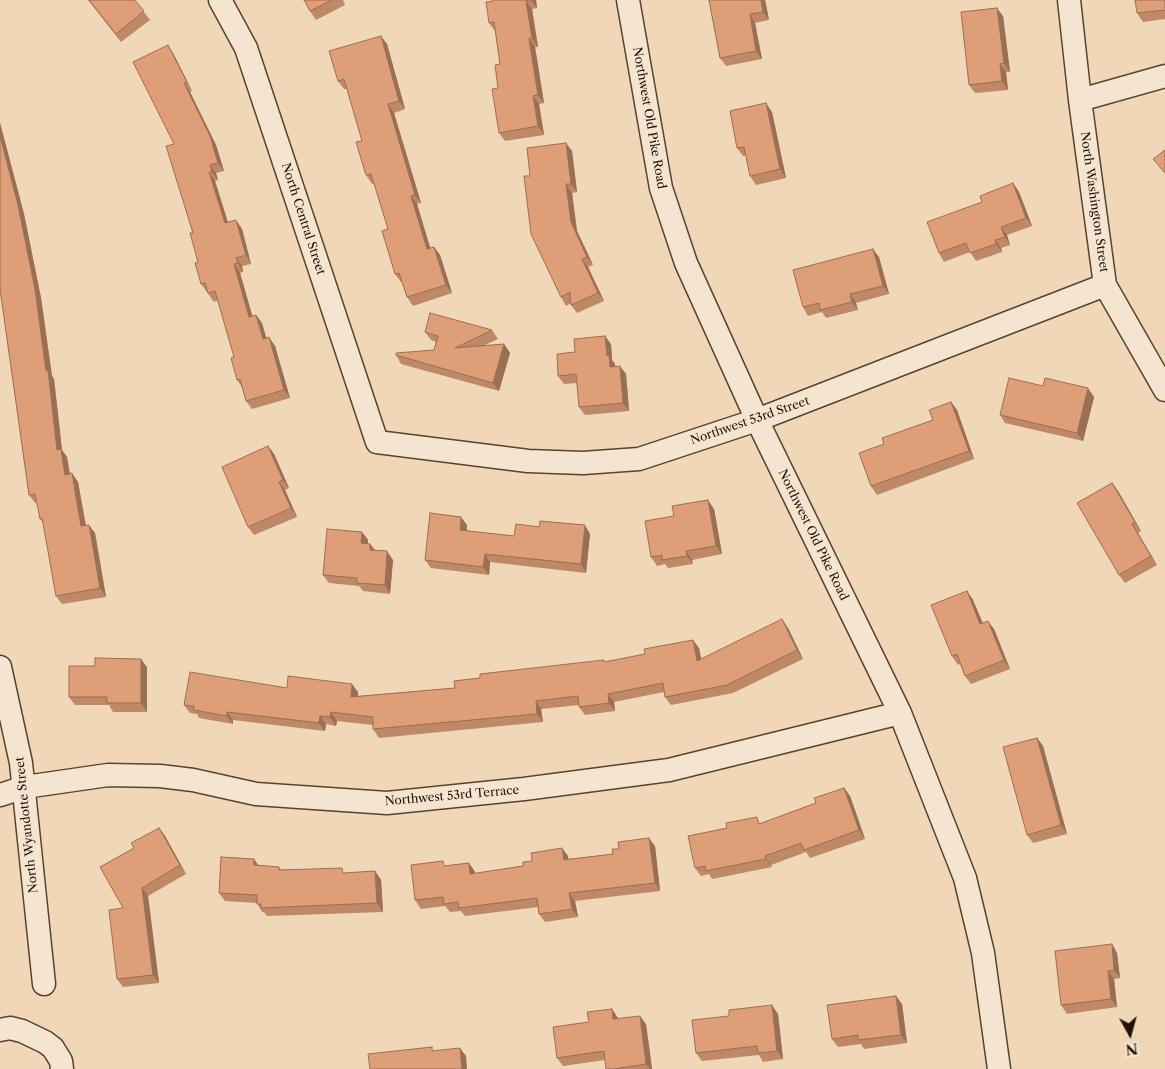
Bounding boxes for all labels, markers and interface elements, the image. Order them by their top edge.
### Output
street label: Northwest Old Pike Road [629,46,669,190]
street label: North Washington Street [1077,131,1111,273]
street label: North Central Street [278,161,328,277]
street label: Northwest 53rd Street [689,394,811,448]
street label: Northwest Old Pike Road [775,467,851,603]
street label: North Wyandotte Street [13,756,41,894]
street label: Northwest 53rd Terrace [384,783,520,809]
north arrow [1105,1009,1155,1059]
text: N [1125,1039,1139,1059]

